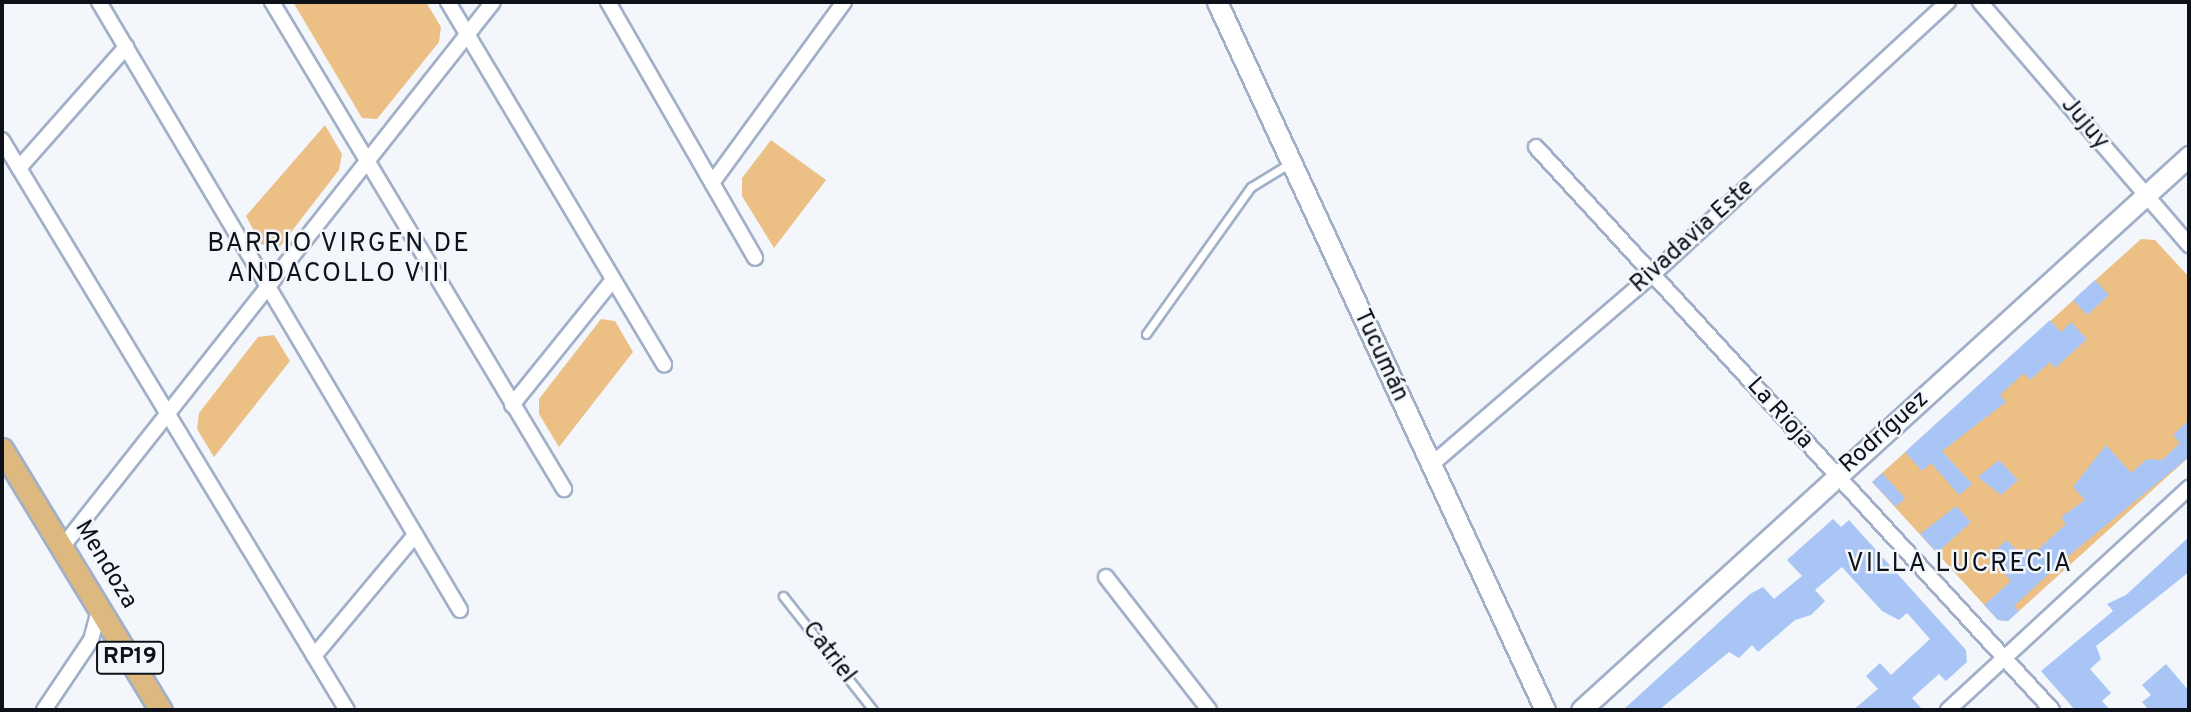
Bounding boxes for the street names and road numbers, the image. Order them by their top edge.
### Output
street label: Jujuy [2054,92,2114,156]
street label: Rivadavia Este [1625,174,1761,300]
street label: Tucumán [1346,305,1414,407]
street label: La Rioja [1740,372,1818,456]
street label: Rodríguez [1835,386,1935,480]
street label: Mendoza [67,516,143,614]
street label: Catriel [795,616,861,690]
road number: RP19 [95,638,165,678]

